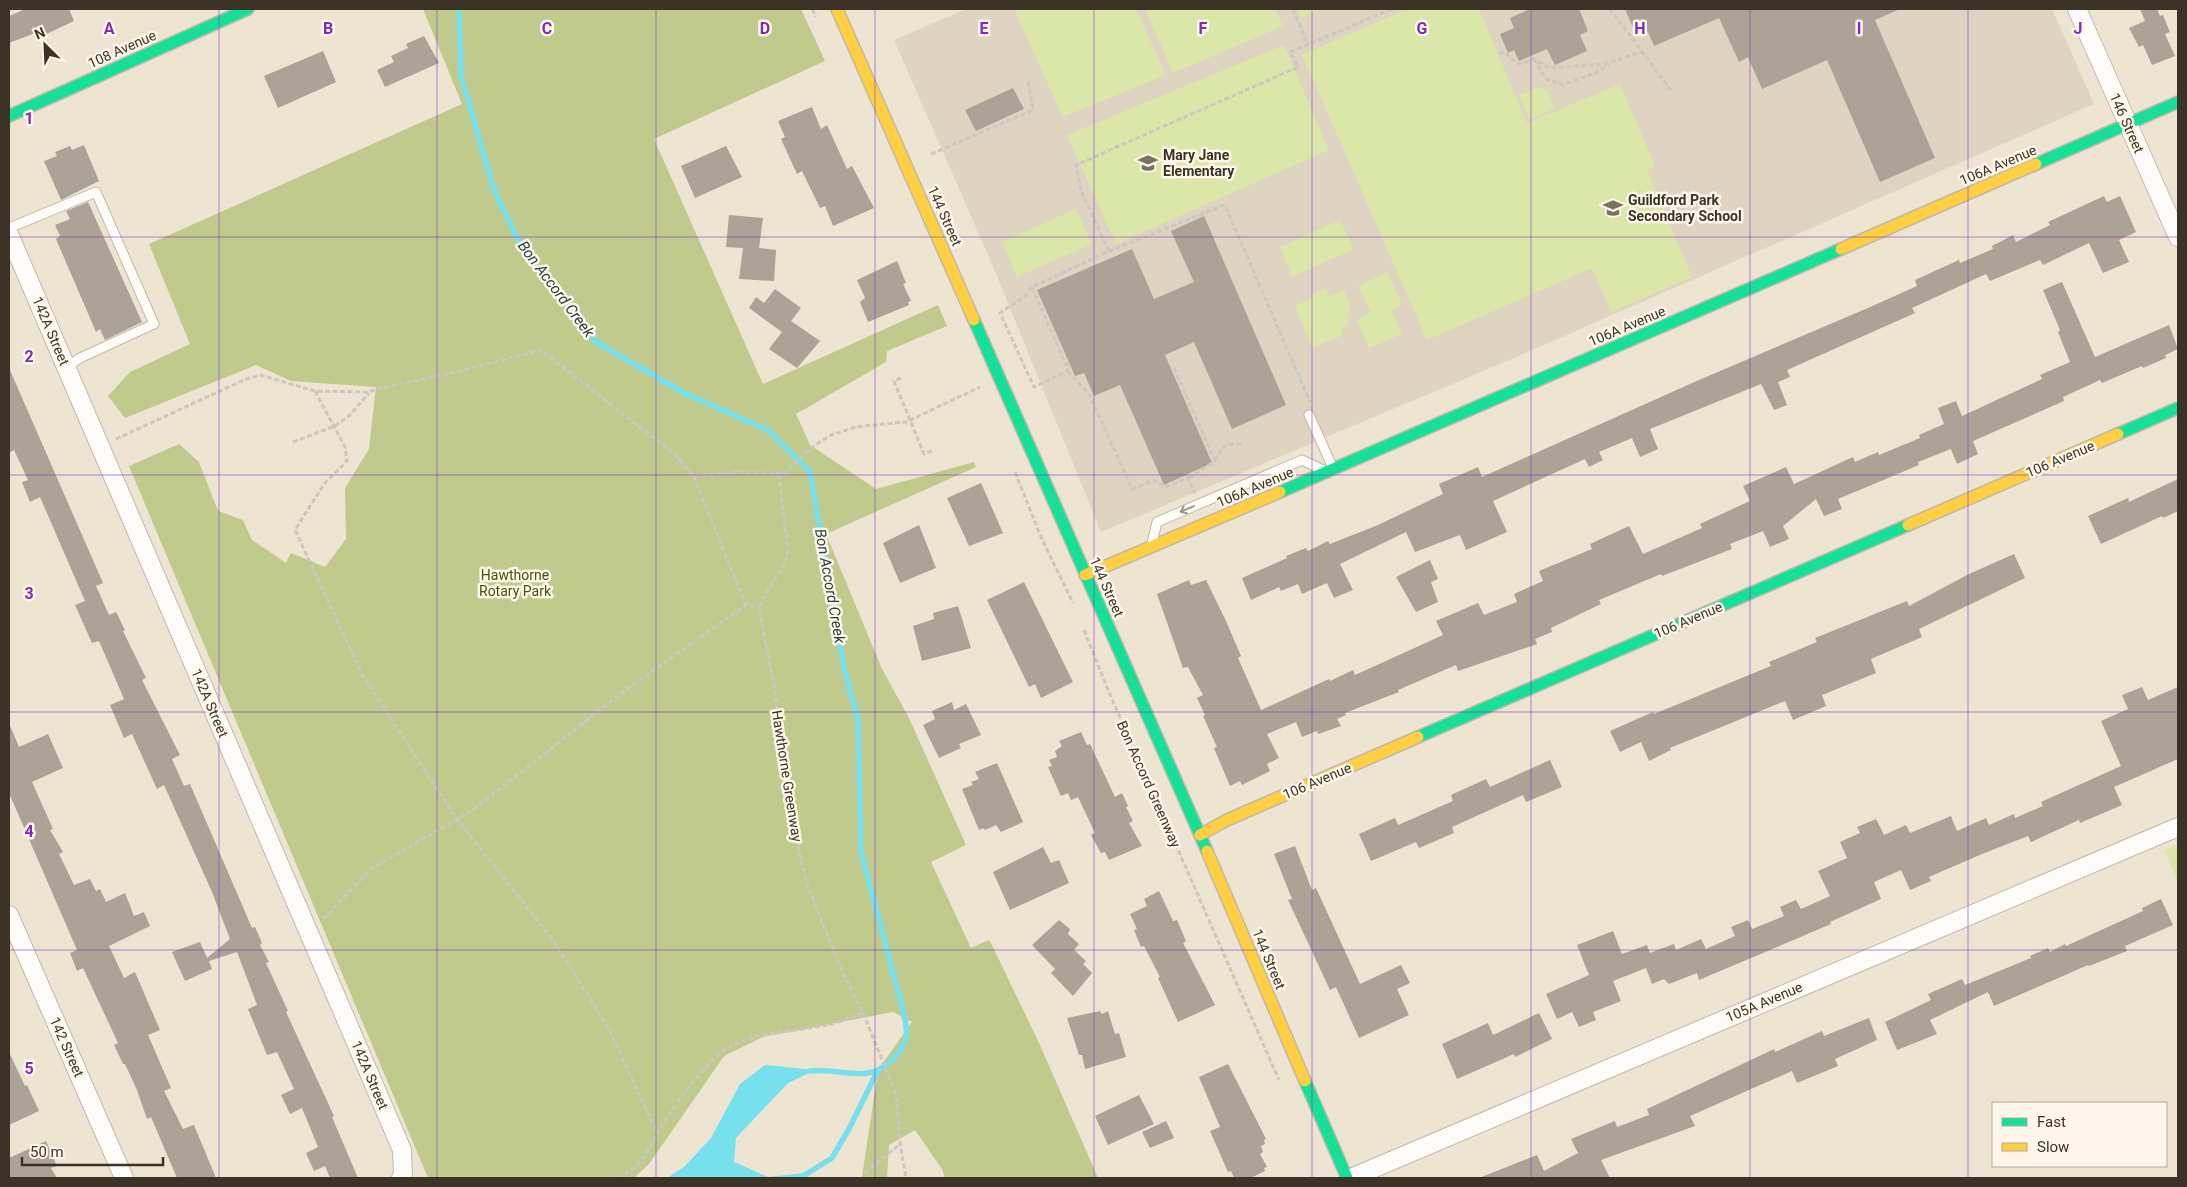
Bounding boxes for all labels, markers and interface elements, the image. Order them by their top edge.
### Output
text: B [323,19,333,38]
text: C [542,19,552,38]
text: D [760,19,770,38]
text: E [980,19,989,38]
text: F [1199,19,1208,38]
text: G [1417,19,1428,38]
text: H [1634,19,1646,38]
text: I [1857,19,1861,38]
text: J [2074,19,2082,38]
north arrow [20,20,70,70]
text: N [32,24,47,42]
street label: 108 Avenue [85,27,159,71]
street label: 146 Street [2107,91,2147,156]
text: 1 [24,109,34,128]
street label: 106A Avenue [1957,142,2039,188]
place label: Mary Jane Elementary [1163,147,1235,179]
school or university icon: Mary Jane Elementary [1137,152,1159,174]
street label: 144 Street [925,184,965,249]
place label: Guildford Park Secondary School [1628,192,1742,224]
school or university icon: Guildford Park Secondary School [1602,197,1624,219]
water label: Bon Accord Creek [514,237,598,341]
street label: 142A Street [29,294,73,368]
street label: 106A Avenue [1586,303,1668,349]
street label: 106 Avenue [2023,437,2097,481]
street label: 106A Avenue [1214,464,1296,510]
one-way arrow [1180,505,1195,515]
water label: Bon Accord Creek [811,527,849,645]
street label: 144 Street [1087,555,1127,620]
park label: Hawthorne Rotary Park [479,567,552,599]
text: 3 [24,584,34,603]
street label: 106 Avenue [1651,598,1725,642]
street label: 142A Street [188,666,232,740]
street label: Hawthorne Greenway [769,709,805,843]
street label: Bon Accord Greenway [1114,718,1184,850]
street label: 106 Avenue [1280,759,1354,803]
text: 4 [24,822,34,841]
street label: 144 Street [1249,926,1289,992]
street label: 105A Avenue [1723,979,1805,1025]
street label: 142 Street [47,1015,87,1080]
street label: 142A Street [348,1038,392,1112]
text: 5 [24,1059,34,1078]
legend [1992,1102,2167,1167]
text: Fast [2037,1113,2066,1131]
scale bar [22,1134,164,1166]
text: Slow [2037,1138,2069,1156]
text: 50 m [30,1143,64,1161]

